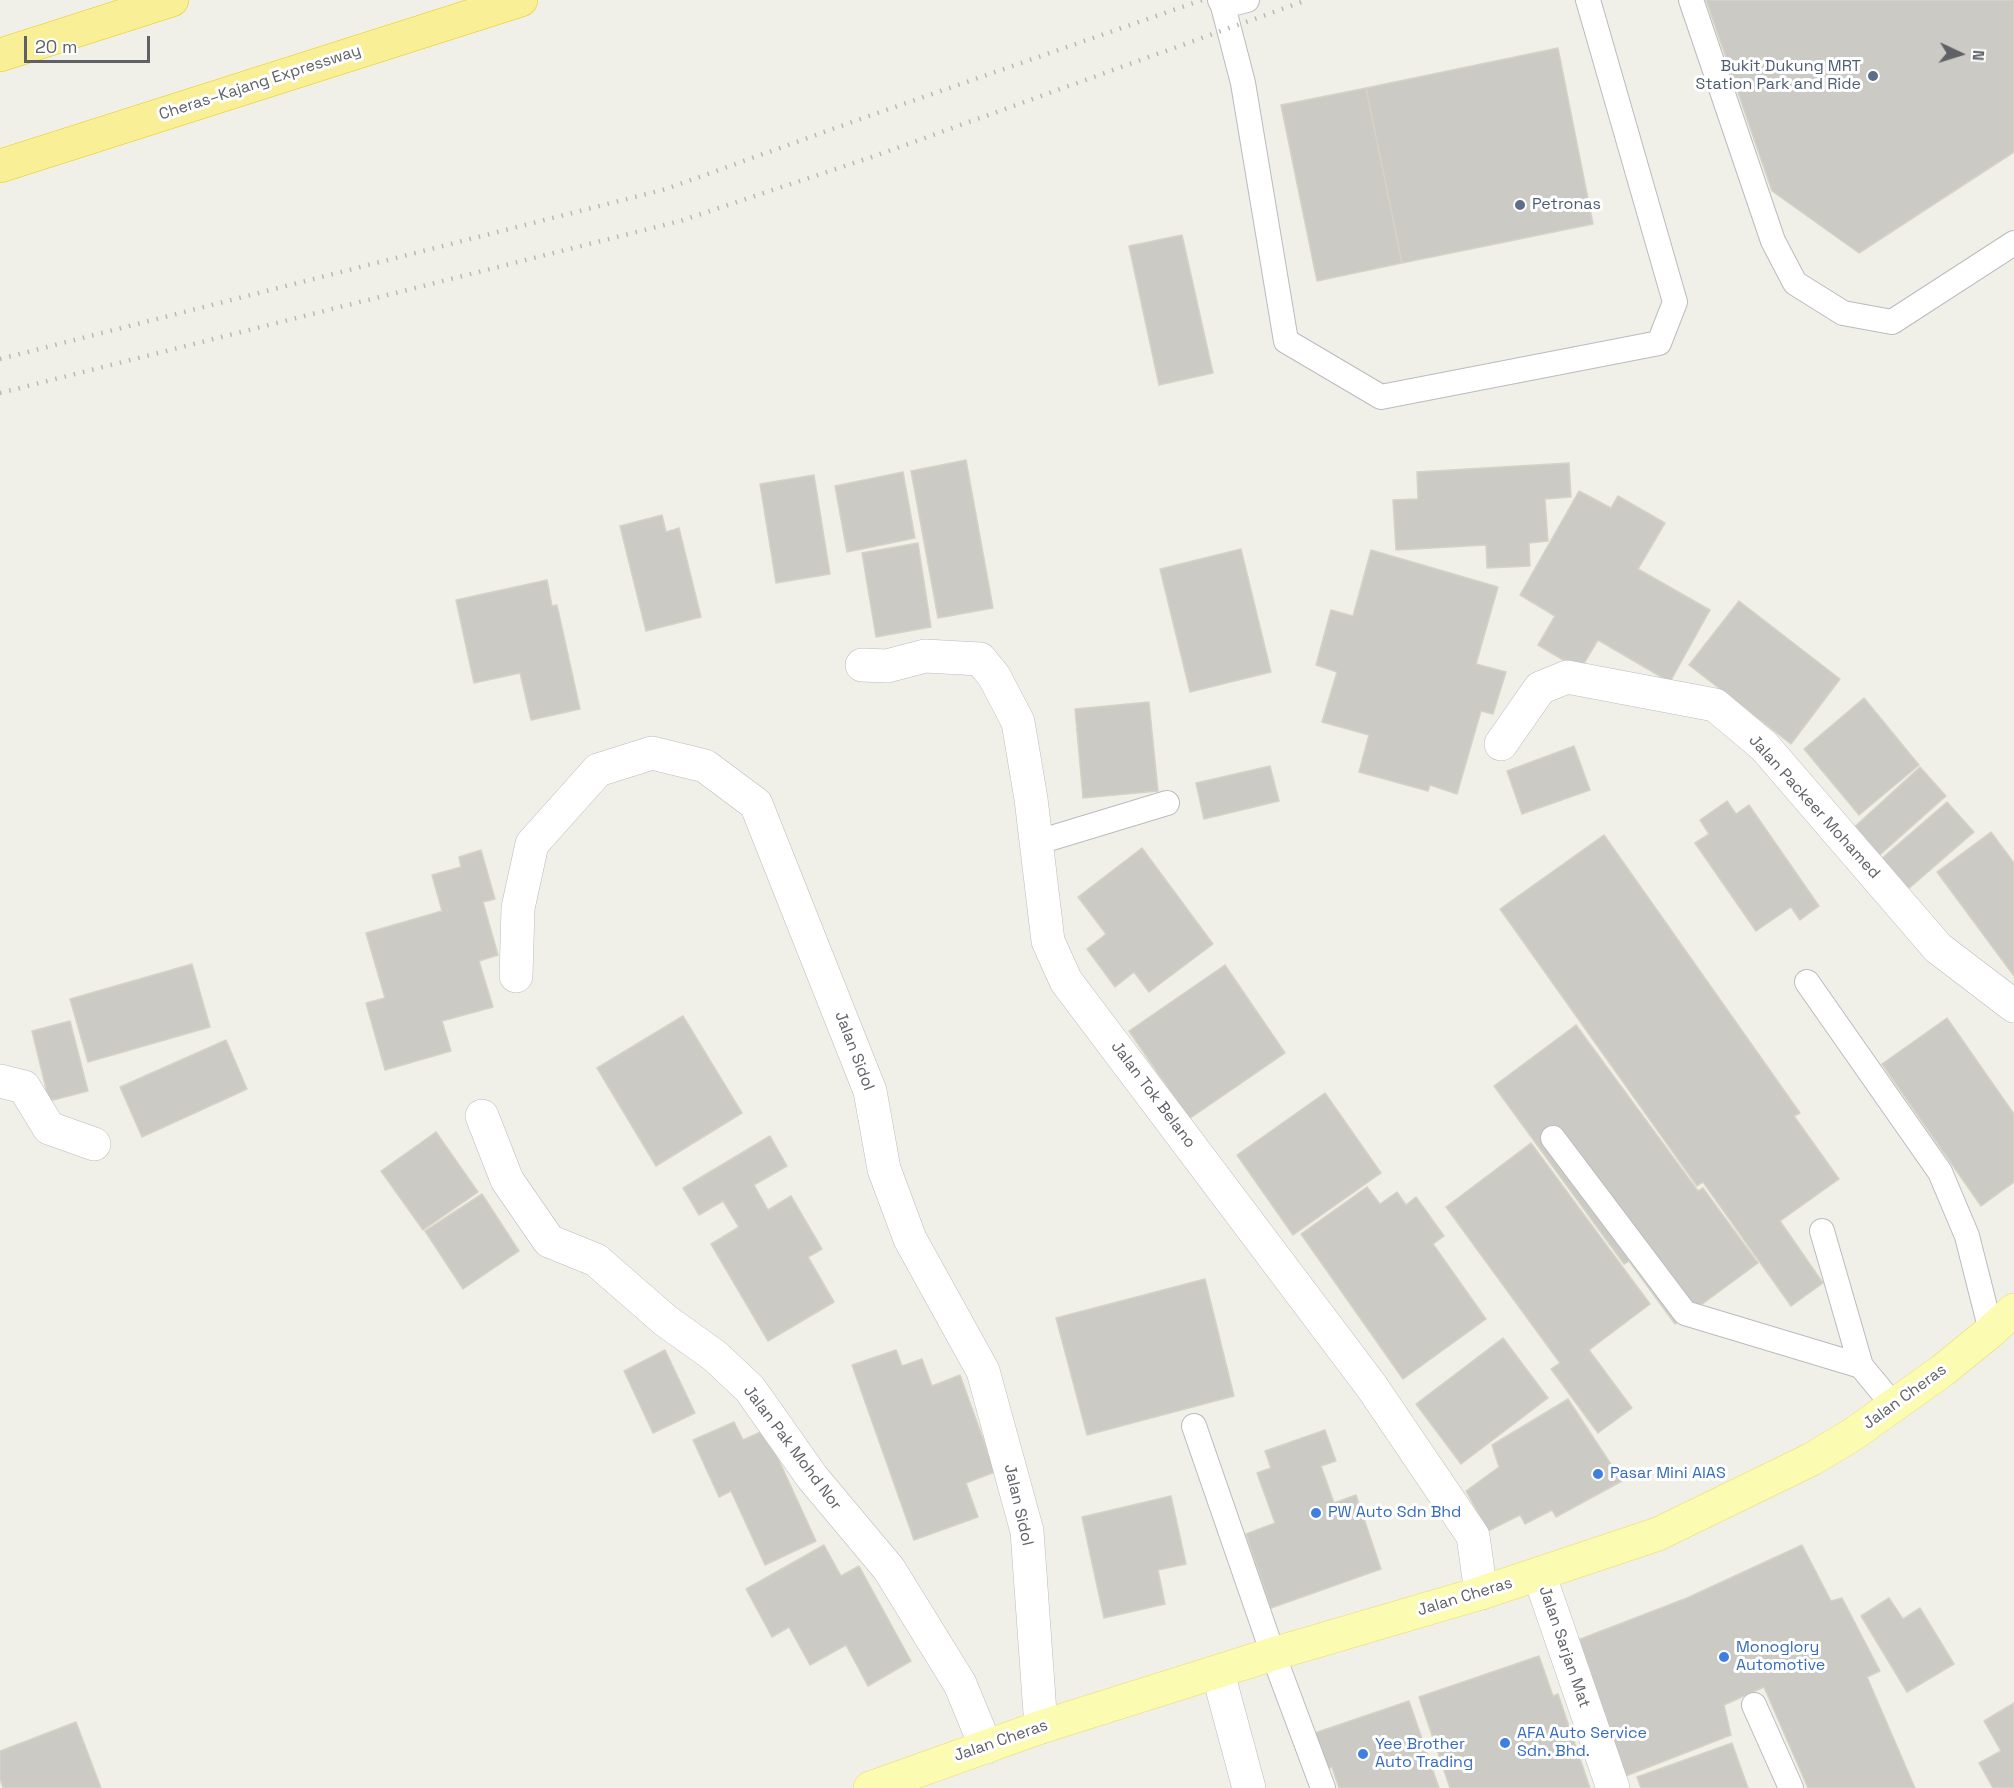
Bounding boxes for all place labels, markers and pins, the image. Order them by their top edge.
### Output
place label: Bukit Dukung MRT Station Park and Ride [1695,57,1861,95]
marker: Bukit Dukung MRT Station Park and Ride [1866,69,1880,83]
place label: Petronas [1532,195,1601,215]
marker: Petronas [1513,198,1527,212]
place label: Pasar Mini AIAS [1610,1464,1726,1484]
marker: Pasar Mini AIAS [1591,1467,1605,1481]
place label: PW Auto Sdn Bhd [1328,1503,1461,1523]
marker: PW Auto Sdn Bhd [1309,1506,1323,1520]
place label: Monoglory Automotive [1736,1638,1825,1676]
marker: Monoglory Automotive [1717,1650,1731,1664]
place label: AFA Auto Service Sdn. Bhd. [1517,1724,1647,1762]
place label: Yee Brother Auto Trading [1375,1735,1473,1773]
marker: AFA Auto Service Sdn. Bhd. [1498,1736,1512,1750]
marker: Yee Brother Auto Trading [1356,1747,1370,1761]

